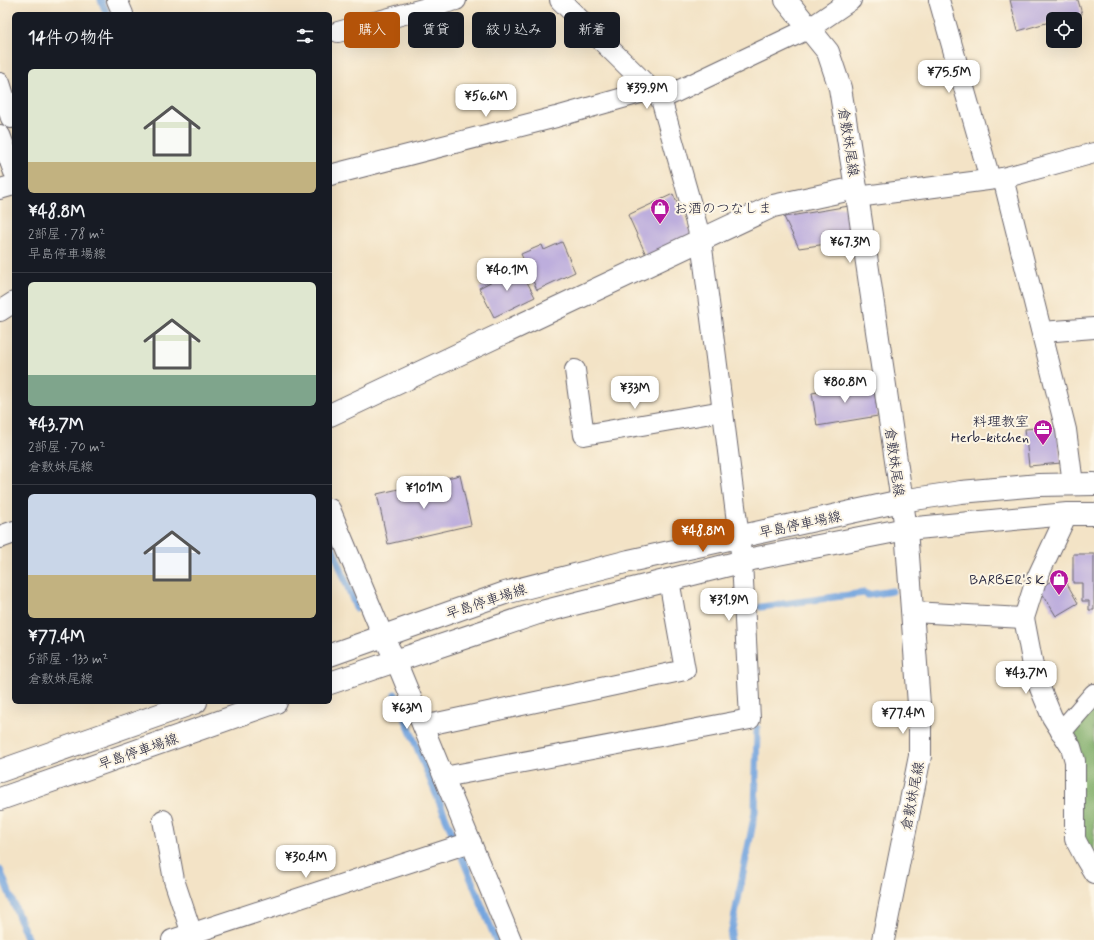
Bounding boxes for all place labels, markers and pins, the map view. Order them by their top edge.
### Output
pin: ¥75.5M [916,60,982,94]
pin: ¥39.9M [614,76,680,110]
pin: ¥56.6M [453,84,519,118]
shop icon: お酒のつなしま [649,197,671,225]
place label: お酒のつなしま [674,200,772,218]
pin: ¥67.3M [817,230,883,264]
pin: ¥40.1M [474,258,540,292]
pin: ¥80.8M [812,370,878,404]
pin: ¥33M [611,376,659,410]
place label: 料理教室 Herb-kitchen [951,413,1029,447]
office icon: 料理教室 Herb-kitchen [1032,418,1054,446]
pin: ¥101M [396,476,452,510]
pin: ¥48.8M [670,519,736,553]
shop icon: BARBER's K [1048,568,1070,596]
place label: BARBER's K [969,571,1046,589]
pin: ¥31.9M [696,588,762,622]
pin: ¥43.7M [993,661,1059,695]
pin: ¥63M [383,696,431,730]
pin: ¥77.4M [870,701,936,735]
pin: ¥30.4M [273,845,339,879]

